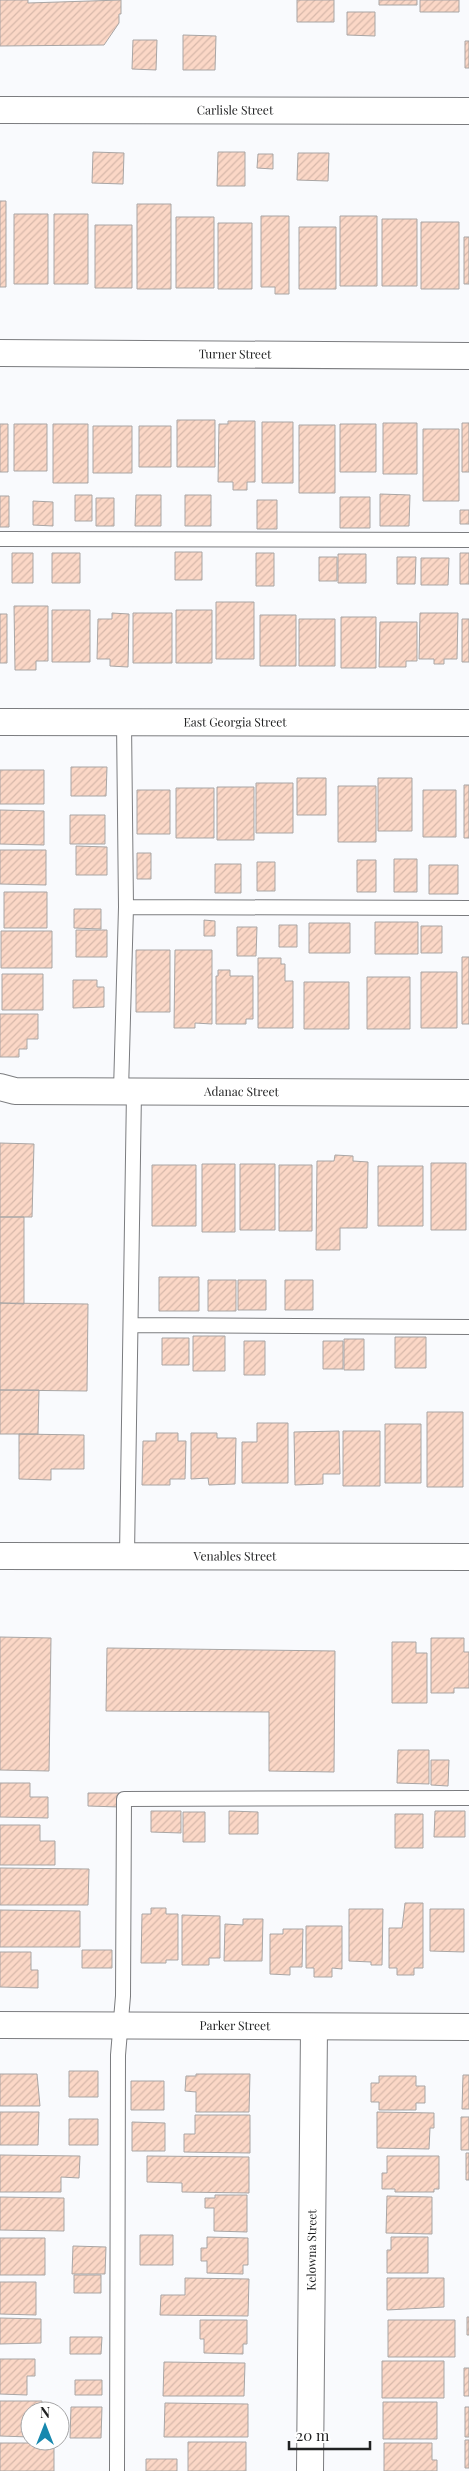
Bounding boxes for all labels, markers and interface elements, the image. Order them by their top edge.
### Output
street label: Carlisle Street [197,101,274,118]
street label: Turner Street [199,345,272,362]
street label: East Georgia Street [183,713,287,730]
street label: Adanac Street [203,1083,280,1099]
street label: Venables Street [193,1547,277,1564]
street label: Parker Street [200,2017,271,2033]
street label: Kelowna Street [303,2209,319,2291]
north arrow [20,2401,70,2451]
text: N [40,2403,50,2422]
scale bar [289,2418,370,2450]
text: 20 m [296,2425,330,2445]

